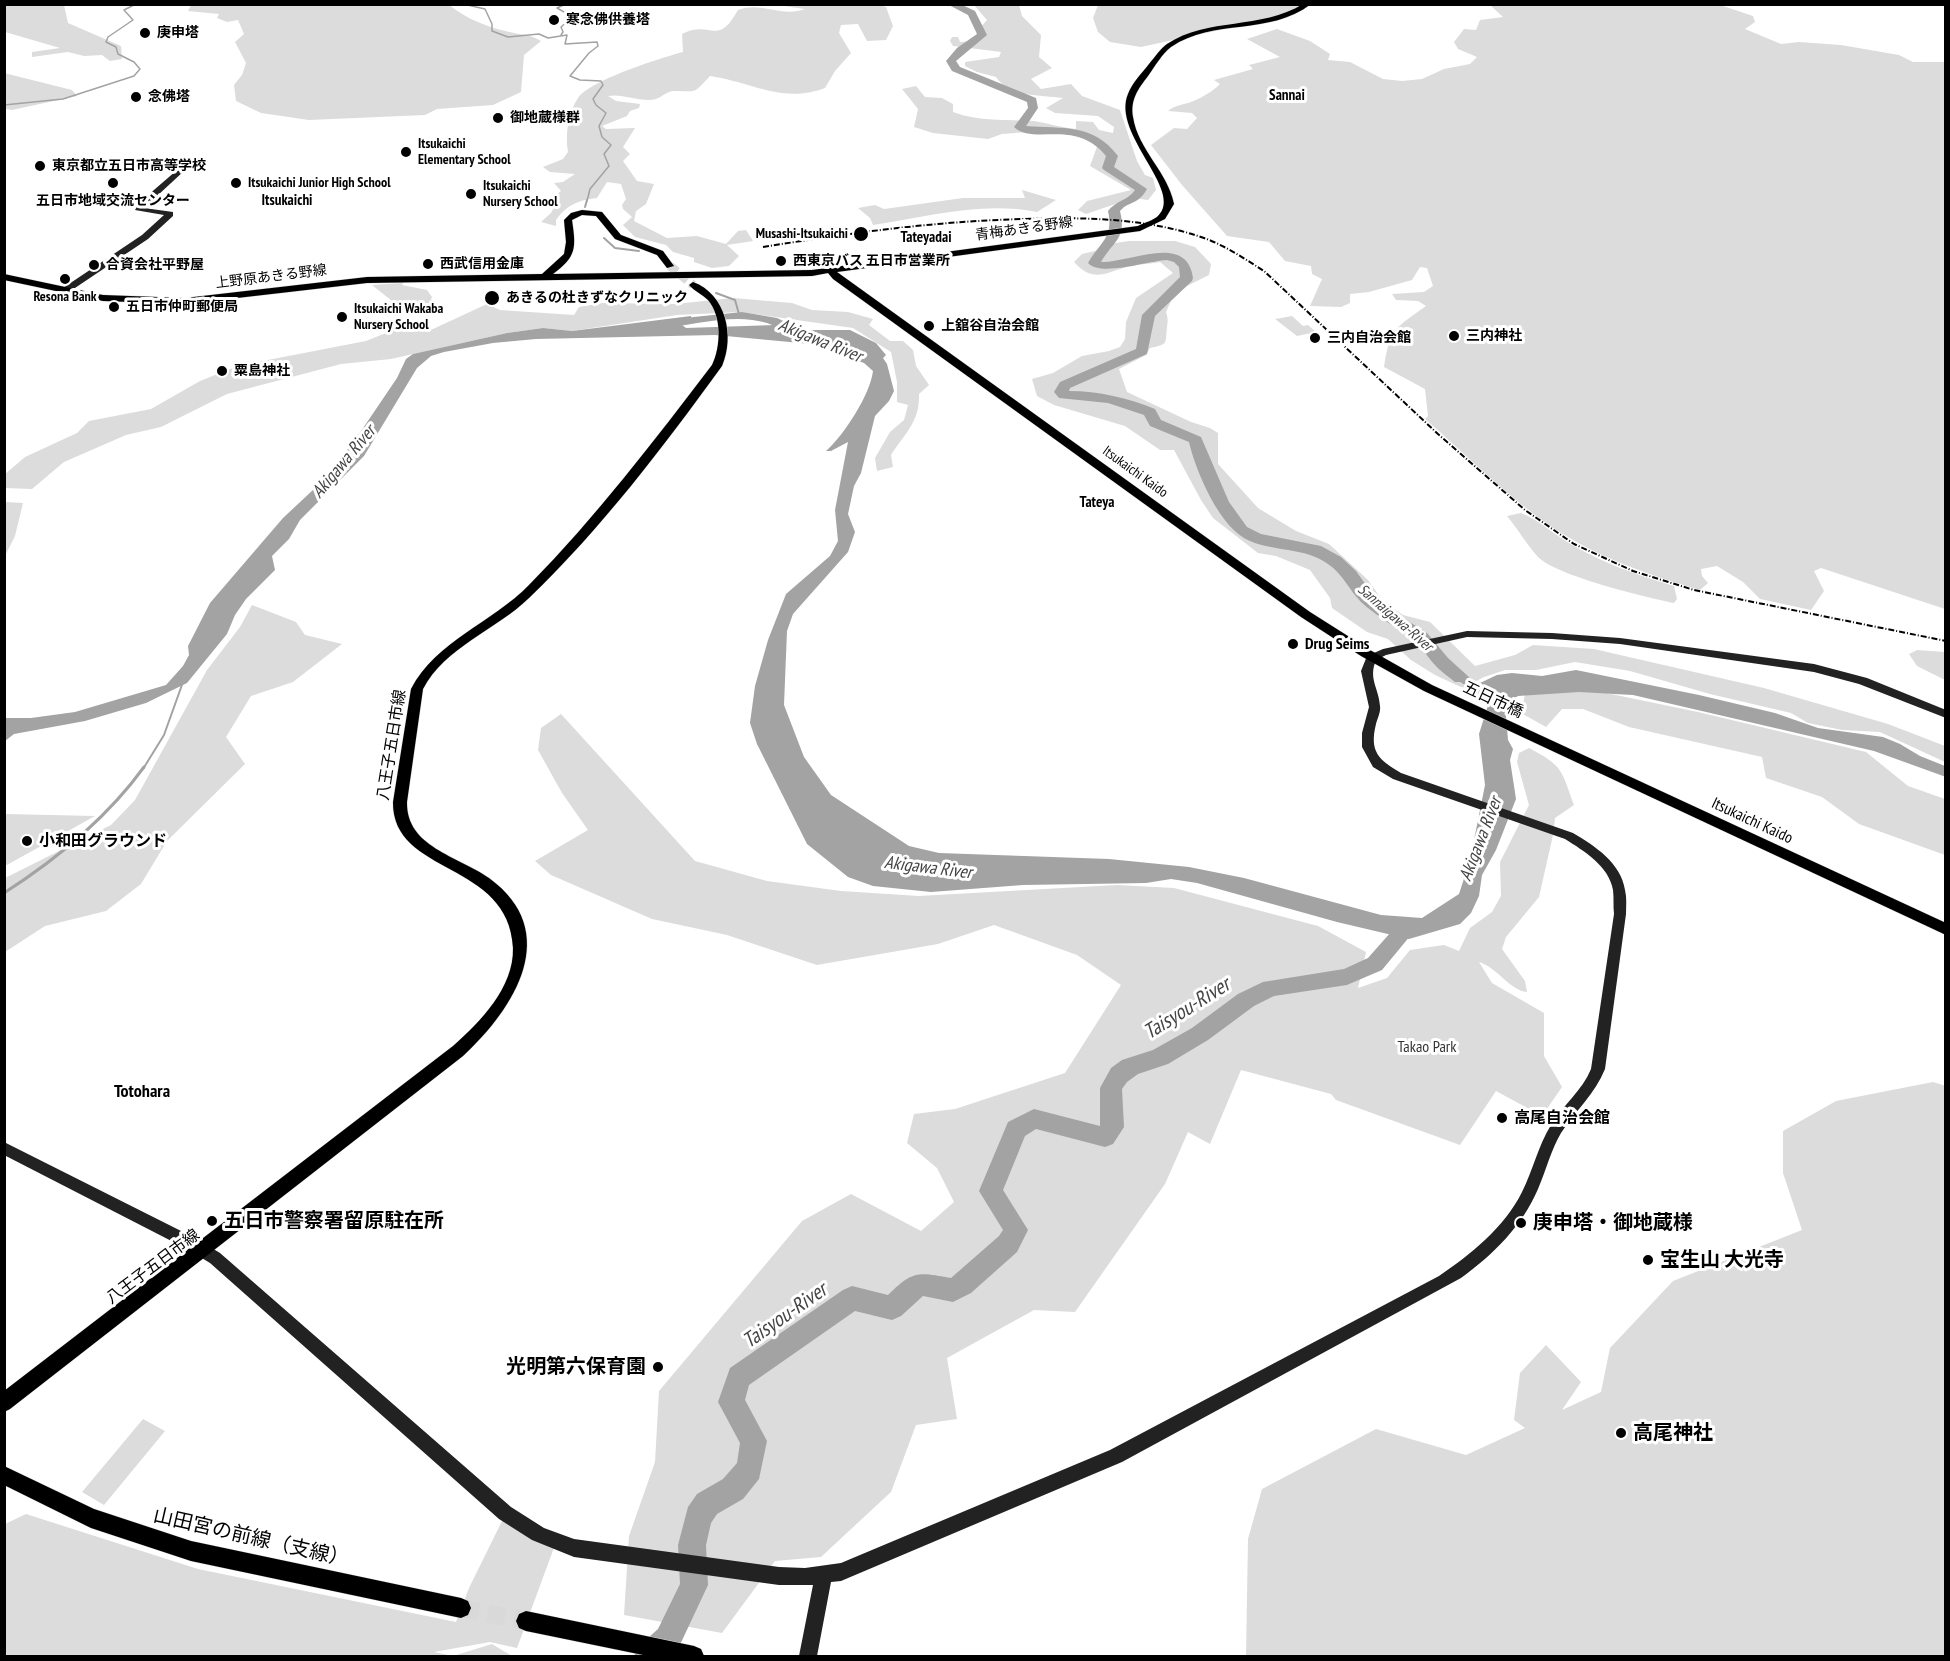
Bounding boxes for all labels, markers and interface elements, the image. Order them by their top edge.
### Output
place label: 寒念佛供養塔 [566,12,650,28]
marker: 寒念佛供養塔 [547,13,561,27]
place label: 庚申塔 [157,25,199,41]
marker: 庚申塔 [138,26,152,40]
district label: Sannai [1269,87,1305,105]
place label: 念佛塔 [148,89,190,105]
marker: 念佛塔 [129,90,143,104]
place label: 御地蔵様群 [510,110,580,126]
marker: 御地蔵様群 [491,111,505,125]
place label: Itsukaichi Elementary School [418,136,511,168]
marker: Itsukaichi Elementary School [399,145,413,159]
place label: 東京都立五日市高等学校 [52,158,206,174]
marker: 東京都立五日市高等学校 [33,159,47,173]
place label: Itsukaichi Junior High School [248,175,391,191]
marker: 五日市地域交流センター [106,176,120,190]
marker: Itsukaichi Junior High School [229,176,243,190]
place label: Itsukaichi Nursery School [483,178,558,210]
marker: Itsukaichi Nursery School [464,187,478,201]
district label: Itsukaichi [262,192,312,210]
place label: 五日市地域交流センター [36,193,190,209]
street label: 青梅あきる野線 [974,214,1074,244]
marker: Musashi-Itsukaichi [852,225,870,243]
place label: Musashi-Itsukaichi [756,226,848,242]
district label: Tateyadai [900,229,952,247]
place label: 西東京バス 五日市営業所 [793,253,950,269]
marker: 西東京バス 五日市営業所 [774,254,788,268]
place label: 西武信用金庫 [440,256,524,272]
place label: 合資会社平野屋 [106,257,204,273]
marker: 西武信用金庫 [421,257,435,271]
marker: 合資会社平野屋 [87,258,101,272]
street label: 上野原あきる野線 [214,262,328,292]
marker: Resona Bank [58,272,72,286]
place label: Resona Bank [33,289,97,305]
marker: あきるの杜きずなクリニック [483,289,501,307]
place label: あきるの杜きずなクリニック [506,290,688,306]
place label: 五日市仲町郵便局 [126,299,238,315]
marker: 五日市仲町郵便局 [107,300,121,314]
place label: Itsukaichi Wakaba Nursery School [354,301,443,334]
marker: Itsukaichi Wakaba Nursery School [335,310,349,324]
water label: Akigawa River [775,315,865,367]
place label: 上舘谷自治会館 [941,318,1039,334]
marker: 上舘谷自治会館 [922,319,936,333]
place label: 三内神社 [1466,328,1522,344]
marker: 三内神社 [1447,329,1461,343]
place label: 三内自治会館 [1327,330,1411,346]
marker: 三内自治会館 [1308,331,1322,345]
place label: 粟島神社 [234,363,290,379]
marker: 粟島神社 [215,364,229,378]
water label: Akigawa River [307,421,381,503]
street label: Itsukaichi Kaido [1099,443,1171,501]
district label: Tateya [1080,494,1114,512]
water label: Sannaigawa-River [1354,581,1436,655]
place label: Drug Seims [1305,634,1369,654]
marker: Drug Seims [1286,637,1300,651]
street label: 五日市橋 [1460,678,1526,722]
street label: 八王子五日市線 [374,688,410,802]
water label: Akigawa River [1455,794,1507,884]
street label: Itsukaichi Kaido [1708,794,1796,848]
place label: 小和田グラウンド [39,831,167,851]
marker: 小和田グラウンド [20,834,34,848]
water label: Akigawa River [883,852,973,884]
water label: Taisyou-River [1139,973,1235,1045]
park label: Takao Park [1398,1037,1456,1057]
district label: Totohara [114,1081,170,1103]
place label: 高尾自治会館 [1514,1108,1610,1128]
marker: 高尾自治会館 [1495,1111,1509,1125]
place label: 五日市警察署留原駐在所 [224,1209,444,1233]
place label: 庚申塔・御地蔵様 [1533,1211,1693,1235]
marker: 五日市警察署留原駐在所 [205,1214,219,1228]
marker: 庚申塔・御地蔵様 [1514,1216,1528,1230]
street label: 八王子五日市線 [102,1226,204,1308]
place label: 宝生山 大光寺 [1660,1248,1784,1272]
marker: 宝生山 大光寺 [1641,1253,1655,1267]
water label: Taisyou-River [738,1278,832,1354]
place label: 光明第六保育園 [506,1355,646,1379]
marker: 光明第六保育園 [651,1360,665,1374]
place label: 高尾神社 [1633,1421,1713,1445]
marker: 高尾神社 [1614,1426,1628,1440]
street label: 山田宮の前線（支線） [151,1504,351,1572]

